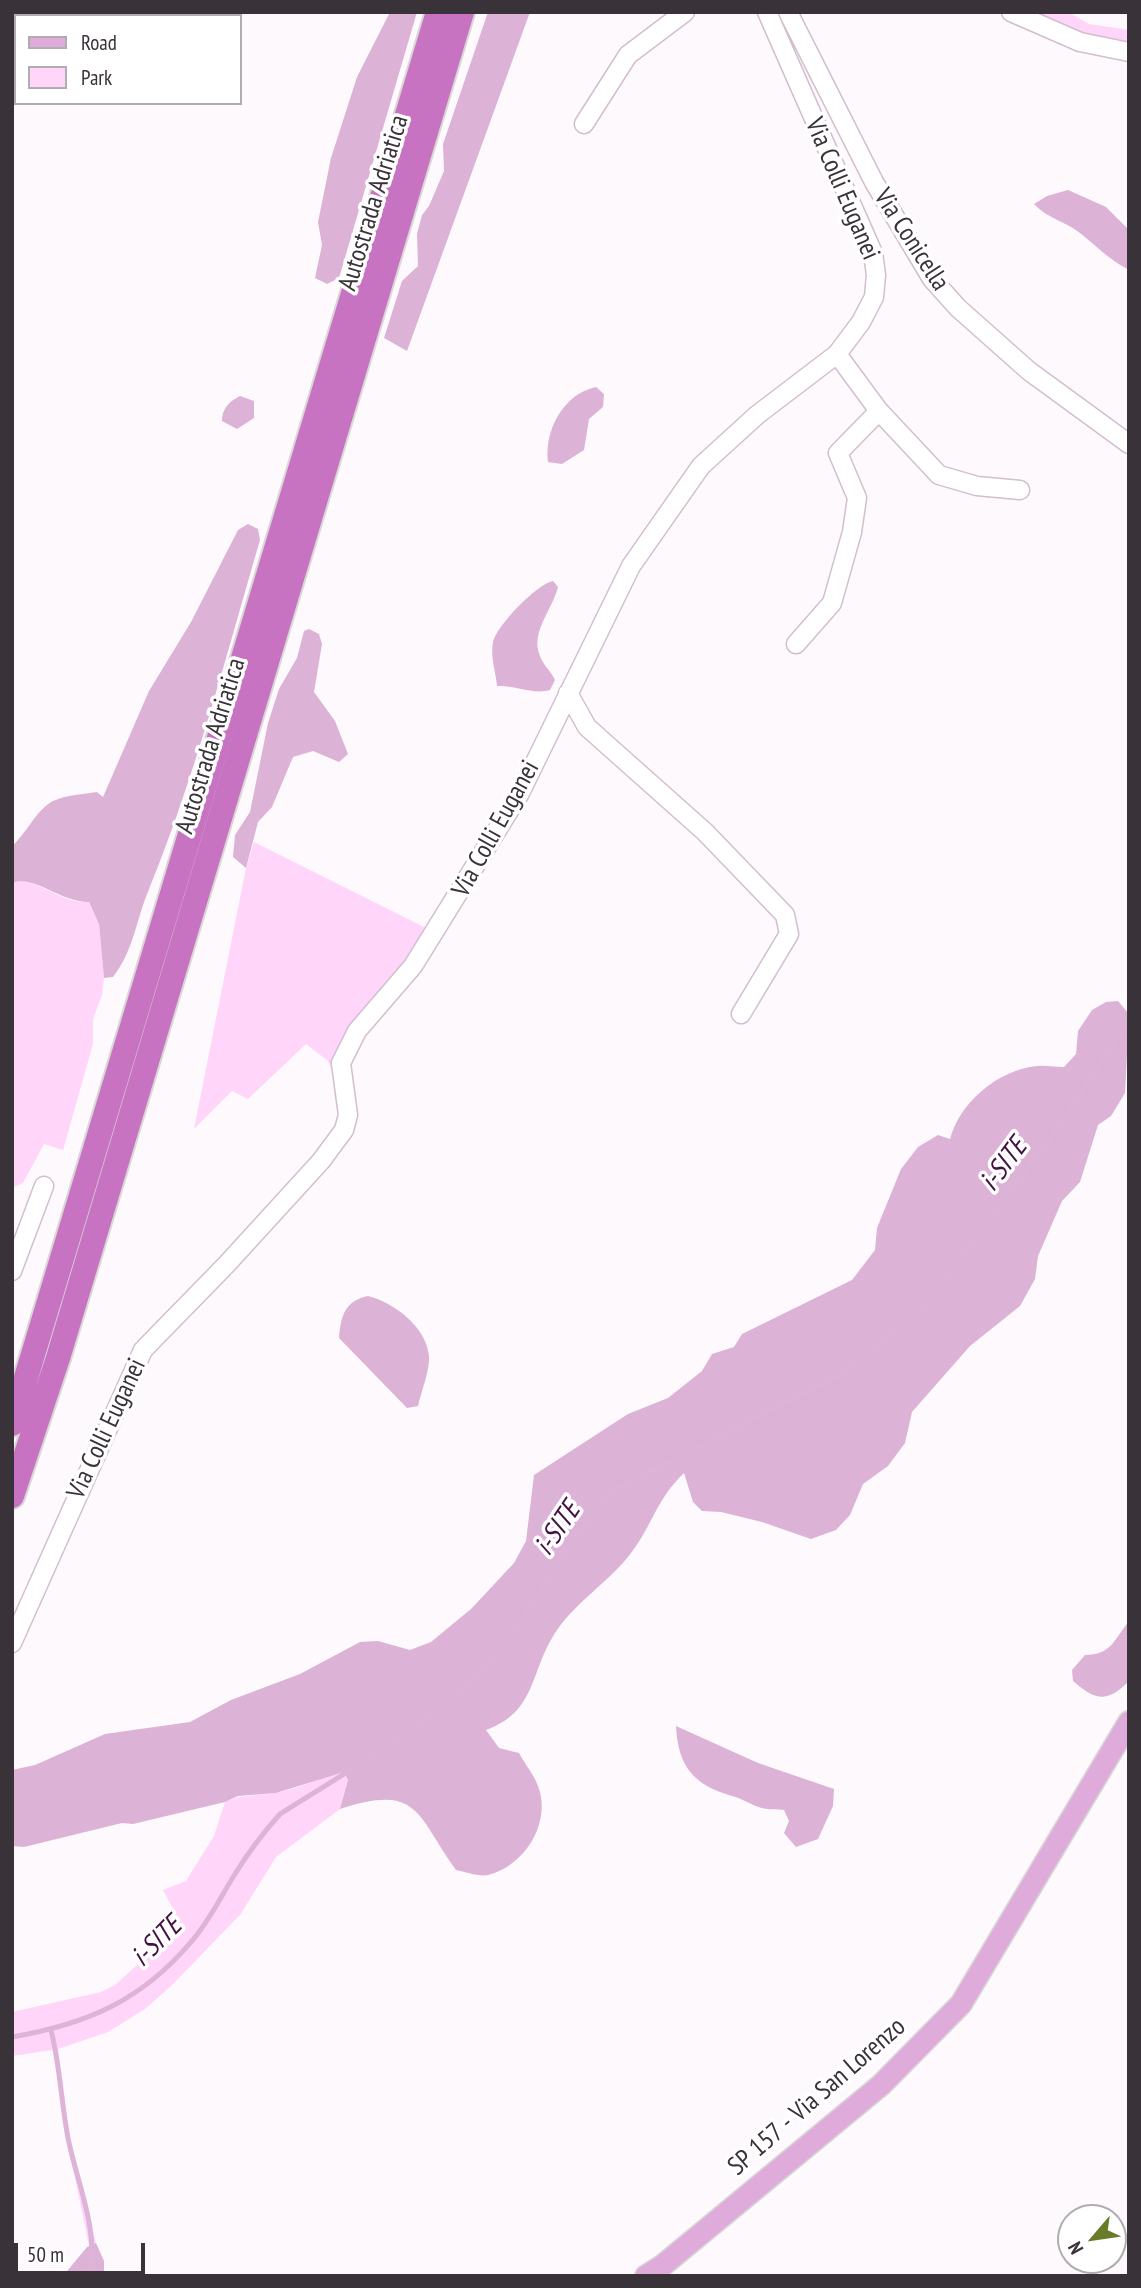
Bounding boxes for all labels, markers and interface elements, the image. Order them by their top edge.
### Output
legend [14,14,242,105]
text: Road [81,29,117,56]
text: Park [81,64,112,91]
street label: Autostrada Adriatica [333,112,415,294]
street label: Via Colli Euganei [798,113,886,265]
street label: Via Conicella [867,183,955,297]
street label: Autostrada Adriatica [170,655,252,837]
street label: Via Colli Euganei [446,755,546,903]
water label: i-SITE [973,1132,1035,1198]
street label: Via Colli Euganei [61,1354,153,1504]
water label: i-SITE [528,1496,588,1562]
water label: i-SITE [125,1910,189,1974]
street label: SP 157 - Via San Lorenzo [722,2012,912,2182]
north arrow [1057,2204,1127,2274]
scale bar [18,2228,149,2272]
text: N [1062,2238,1088,2259]
text: 50 m [27,2241,64,2268]

